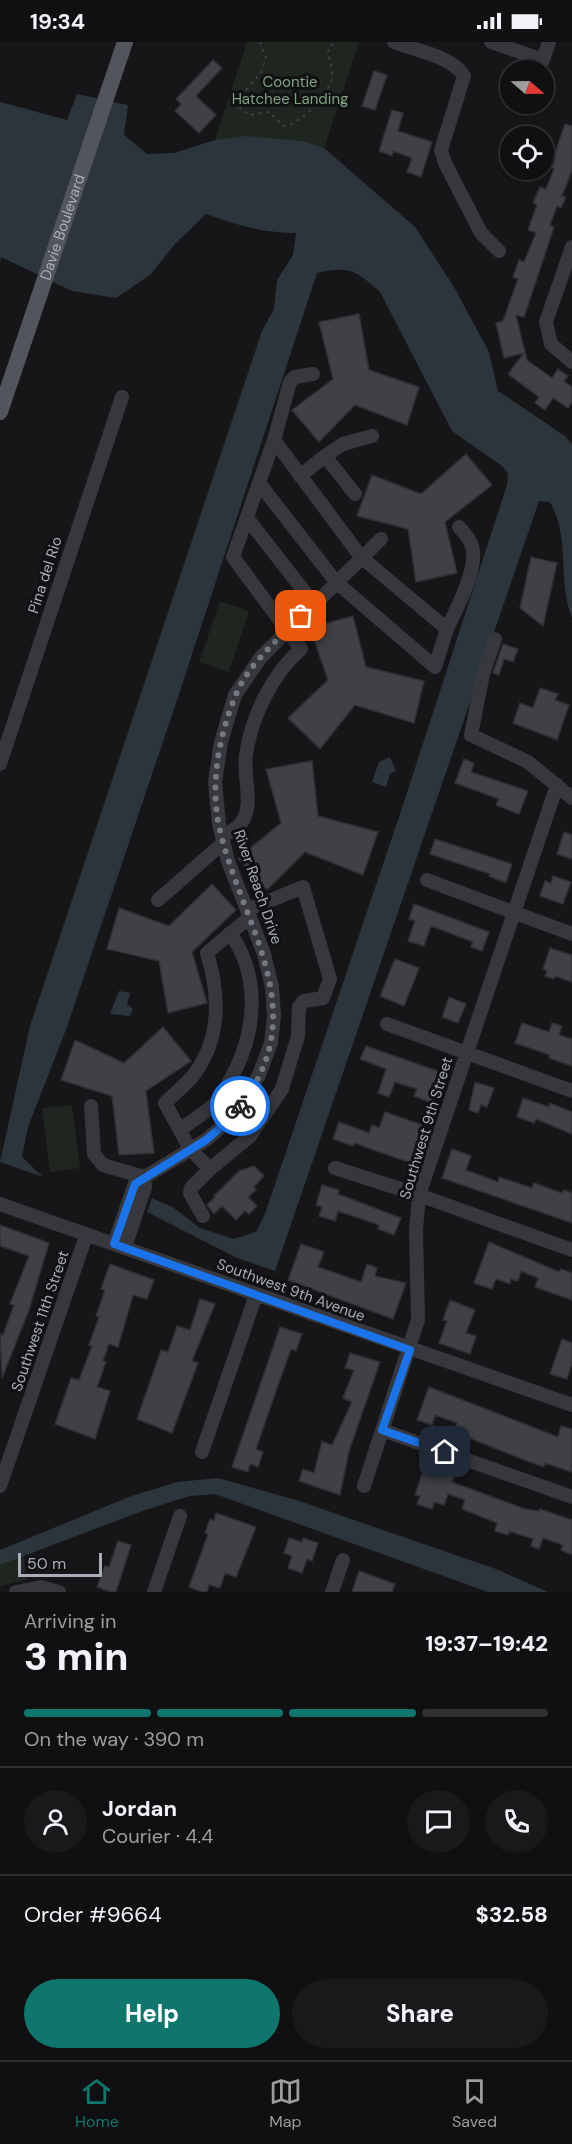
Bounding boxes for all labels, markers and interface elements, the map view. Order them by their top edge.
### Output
text: 19:34 [30,7,85,36]
north arrow [500,60,554,114]
map controls [500,60,554,180]
park label: Coontie Hatchee Landing [232,72,348,109]
button: locate [500,126,554,180]
street label: Davie Boulevard [35,172,90,283]
street label: Pina del Rio [23,534,67,616]
pin [275,590,326,641]
icon: bag [284,599,317,632]
street label: River Reach Drive [229,827,287,947]
street label: Southwest 9th Street [395,1054,457,1202]
courier [210,1076,270,1136]
icon: bike [224,1090,257,1123]
street label: Southwest 11th Street [6,1248,74,1394]
street label: Southwest 9th Avenue [214,1254,368,1326]
pin [419,1426,470,1477]
icon: home [428,1435,461,1468]
scale bar [18,1550,102,1578]
text: 50 m [27,1553,66,1574]
text: Arriving in [24,1608,116,1634]
text: 19:37–19:42 [425,1629,548,1658]
text: 3 min [24,1631,129,1682]
text: On the way · 390 m [24,1726,204,1752]
button: person [24,1790,87,1853]
button: chat [407,1790,470,1853]
button: phone [485,1790,548,1853]
text: Jordan [102,1794,177,1823]
text: Courier · 4.4 [102,1823,213,1849]
text: Order #9664 [24,1900,162,1929]
text: $32.58 [476,1900,548,1929]
button: Help [24,1979,280,2048]
button: Share [292,1979,548,2048]
tab: Home [75,2075,119,2132]
tab: Map [269,2075,302,2132]
tab: Saved [452,2075,497,2132]

